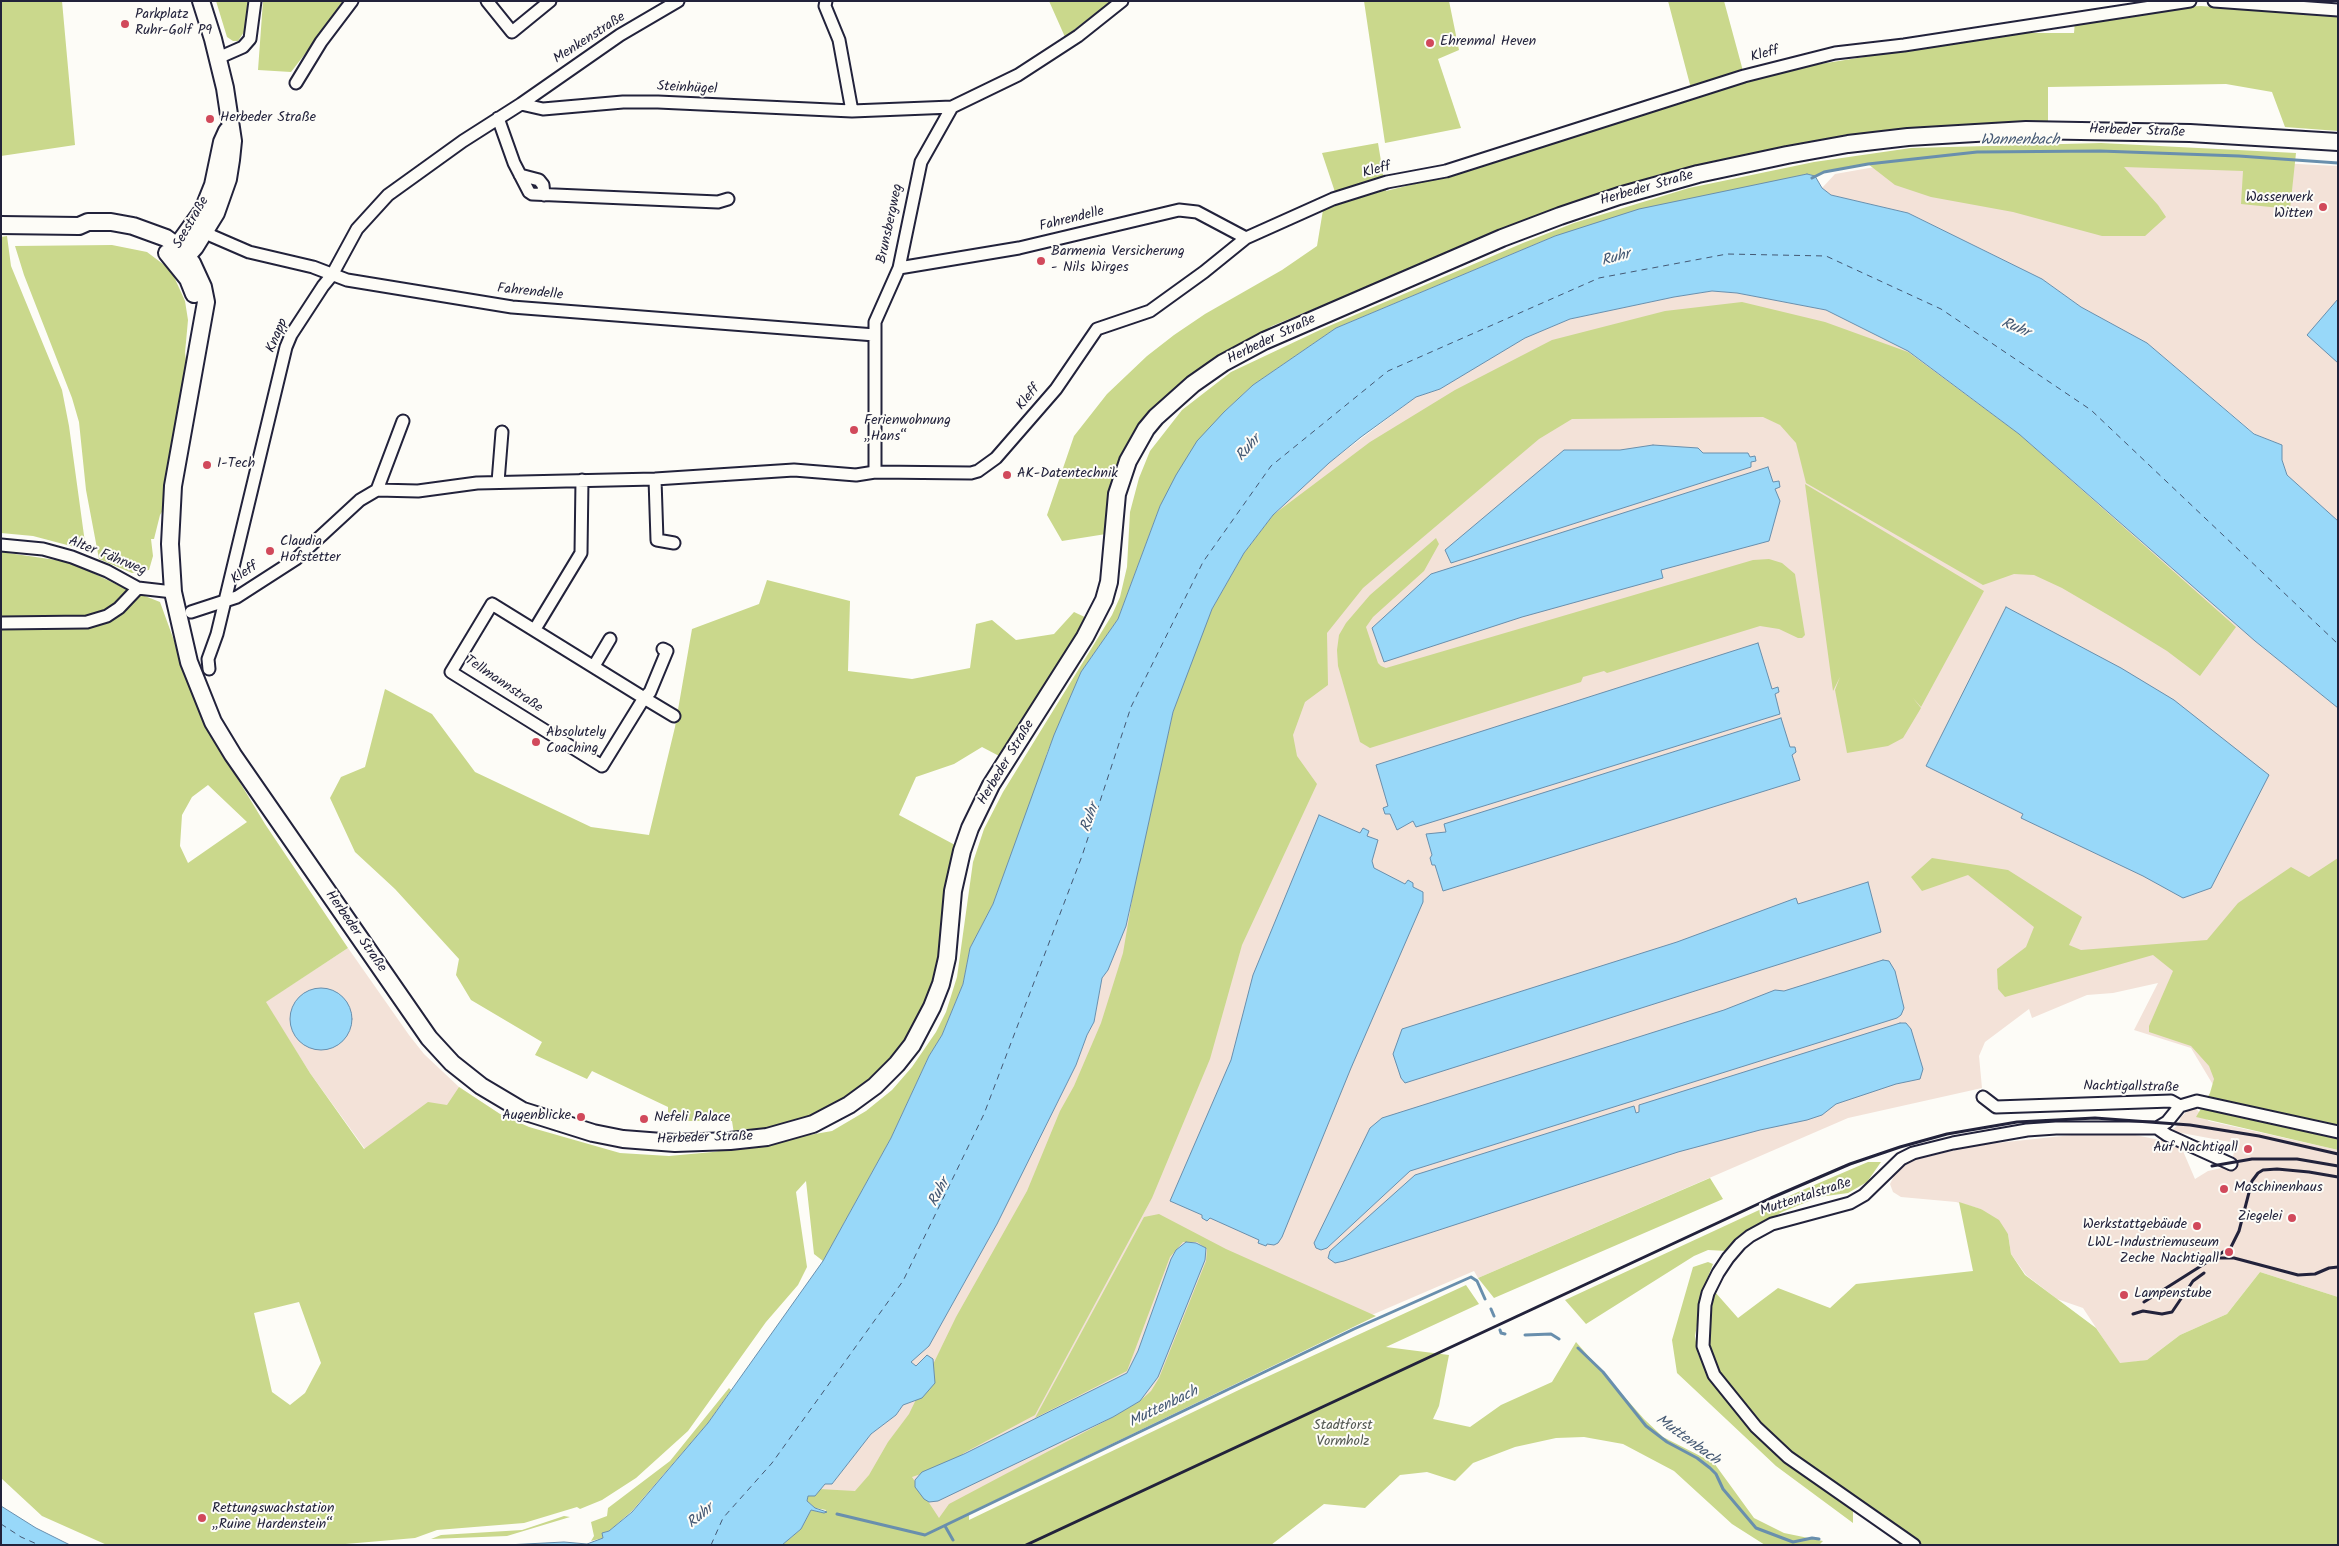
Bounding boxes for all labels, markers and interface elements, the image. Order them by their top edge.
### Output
place label: Parkplatz Ruhr-Golf P9 [135,8,212,40]
street label: Menkenstraße [551,10,629,68]
marker: Parkplatz Ruhr-Golf P9 [119,18,131,30]
place label: Ehrenmal Heven [1440,35,1536,51]
marker: Ehrenmal Heven [1424,37,1436,49]
street label: Kleff [1749,43,1781,67]
street label: Steinhügel [656,79,718,99]
place label: Herbeder Straße [220,111,316,127]
marker: Herbeder Straße [204,113,216,125]
street label: Herbeder Straße [2089,122,2185,142]
water label: Wannenbach [1980,132,2060,150]
street label: Kleff [1361,159,1393,183]
street label: Herbeder Straße [1599,168,1695,210]
street label: Brunsbergweg [874,183,908,265]
place label: Wasserwerk Witten [2246,191,2313,223]
street label: Seestraße [170,194,214,252]
marker: Wasserwerk Witten [2317,201,2329,213]
street label: Fahrendelle [1038,204,1106,236]
place label: Barmenia Versicherung - Nils Wirges [1051,245,1185,278]
water label: Ruhr [1600,247,1632,271]
marker: Barmenia Versicherung - Nils Wirges [1035,255,1047,267]
street label: Fahrendelle [496,281,564,305]
street label: Herbeder Straße [1225,311,1319,369]
water label: Ruhr [1998,315,2032,343]
street label: Knapp [263,316,293,356]
street label: Kleff [1013,382,1045,414]
place label: Ferienwohnung „Hans“ [864,414,951,447]
marker: Ferienwohnung „Hans“ [848,424,860,436]
water label: Ruhr [1233,432,1265,466]
place label: I-Tech [217,457,255,473]
marker: I-Tech [201,459,213,471]
place label: AK-Datentechnik [1017,467,1118,483]
marker: AK-Datentechnik [1001,469,1013,481]
street label: Alter Fährweg [66,534,148,580]
place label: Claudia Hofstetter [280,535,340,568]
marker: Claudia Hofstetter [264,545,276,557]
street label: Kleff [228,559,262,589]
street label: Tellmannstraße [461,653,545,717]
street label: Herbeder Straße [975,718,1039,808]
place label: Absolutely Coaching [546,726,606,759]
marker: Absolutely Coaching [530,736,542,748]
water label: Ruhr [1078,801,1104,835]
street label: Herbeder Straße [321,888,389,976]
street label: Nachtigallstraße [2083,1079,2179,1097]
place label: Augenblicke [502,1109,571,1125]
marker: Augenblicke [575,1111,587,1123]
place label: Nefeli Palace [654,1111,730,1127]
marker: Nefeli Palace [638,1113,650,1125]
street label: Herbeder Straße [657,1129,753,1149]
place label: Auf Nachtigall [2153,1141,2238,1157]
marker: Auf Nachtigall [2242,1143,2254,1155]
street label: Muttentalstraße [1758,1175,1854,1221]
water label: Ruhr [925,1176,955,1210]
place label: Maschinenhaus [2234,1181,2323,1197]
marker: Maschinenhaus [2218,1183,2230,1195]
place label: Ziegelei [2238,1210,2282,1226]
marker: Ziegelei [2286,1212,2298,1224]
place label: Werkstattgebäude [2083,1218,2187,1234]
marker: Werkstattgebäude [2191,1220,2203,1232]
place label: LWL-Industriemuseum Zeche Nachtigall [2087,1236,2219,1268]
marker: LWL-Industriemuseum Zeche Nachtigall [2223,1246,2235,1258]
place label: Lampenstube [2134,1287,2212,1303]
marker: Lampenstube [2118,1289,2130,1301]
water label: Muttenbach [1126,1383,1202,1433]
water label: Muttenbach [1651,1412,1723,1470]
park label: Stadtforst Vormholz [1313,1419,1373,1451]
water label: Ruhr [684,1501,718,1533]
place label: Rettungswachstation „Ruine Hardenstein“ [212,1502,334,1534]
marker: Rettungswachstation „Ruine Hardenstein“ [196,1512,208,1524]

